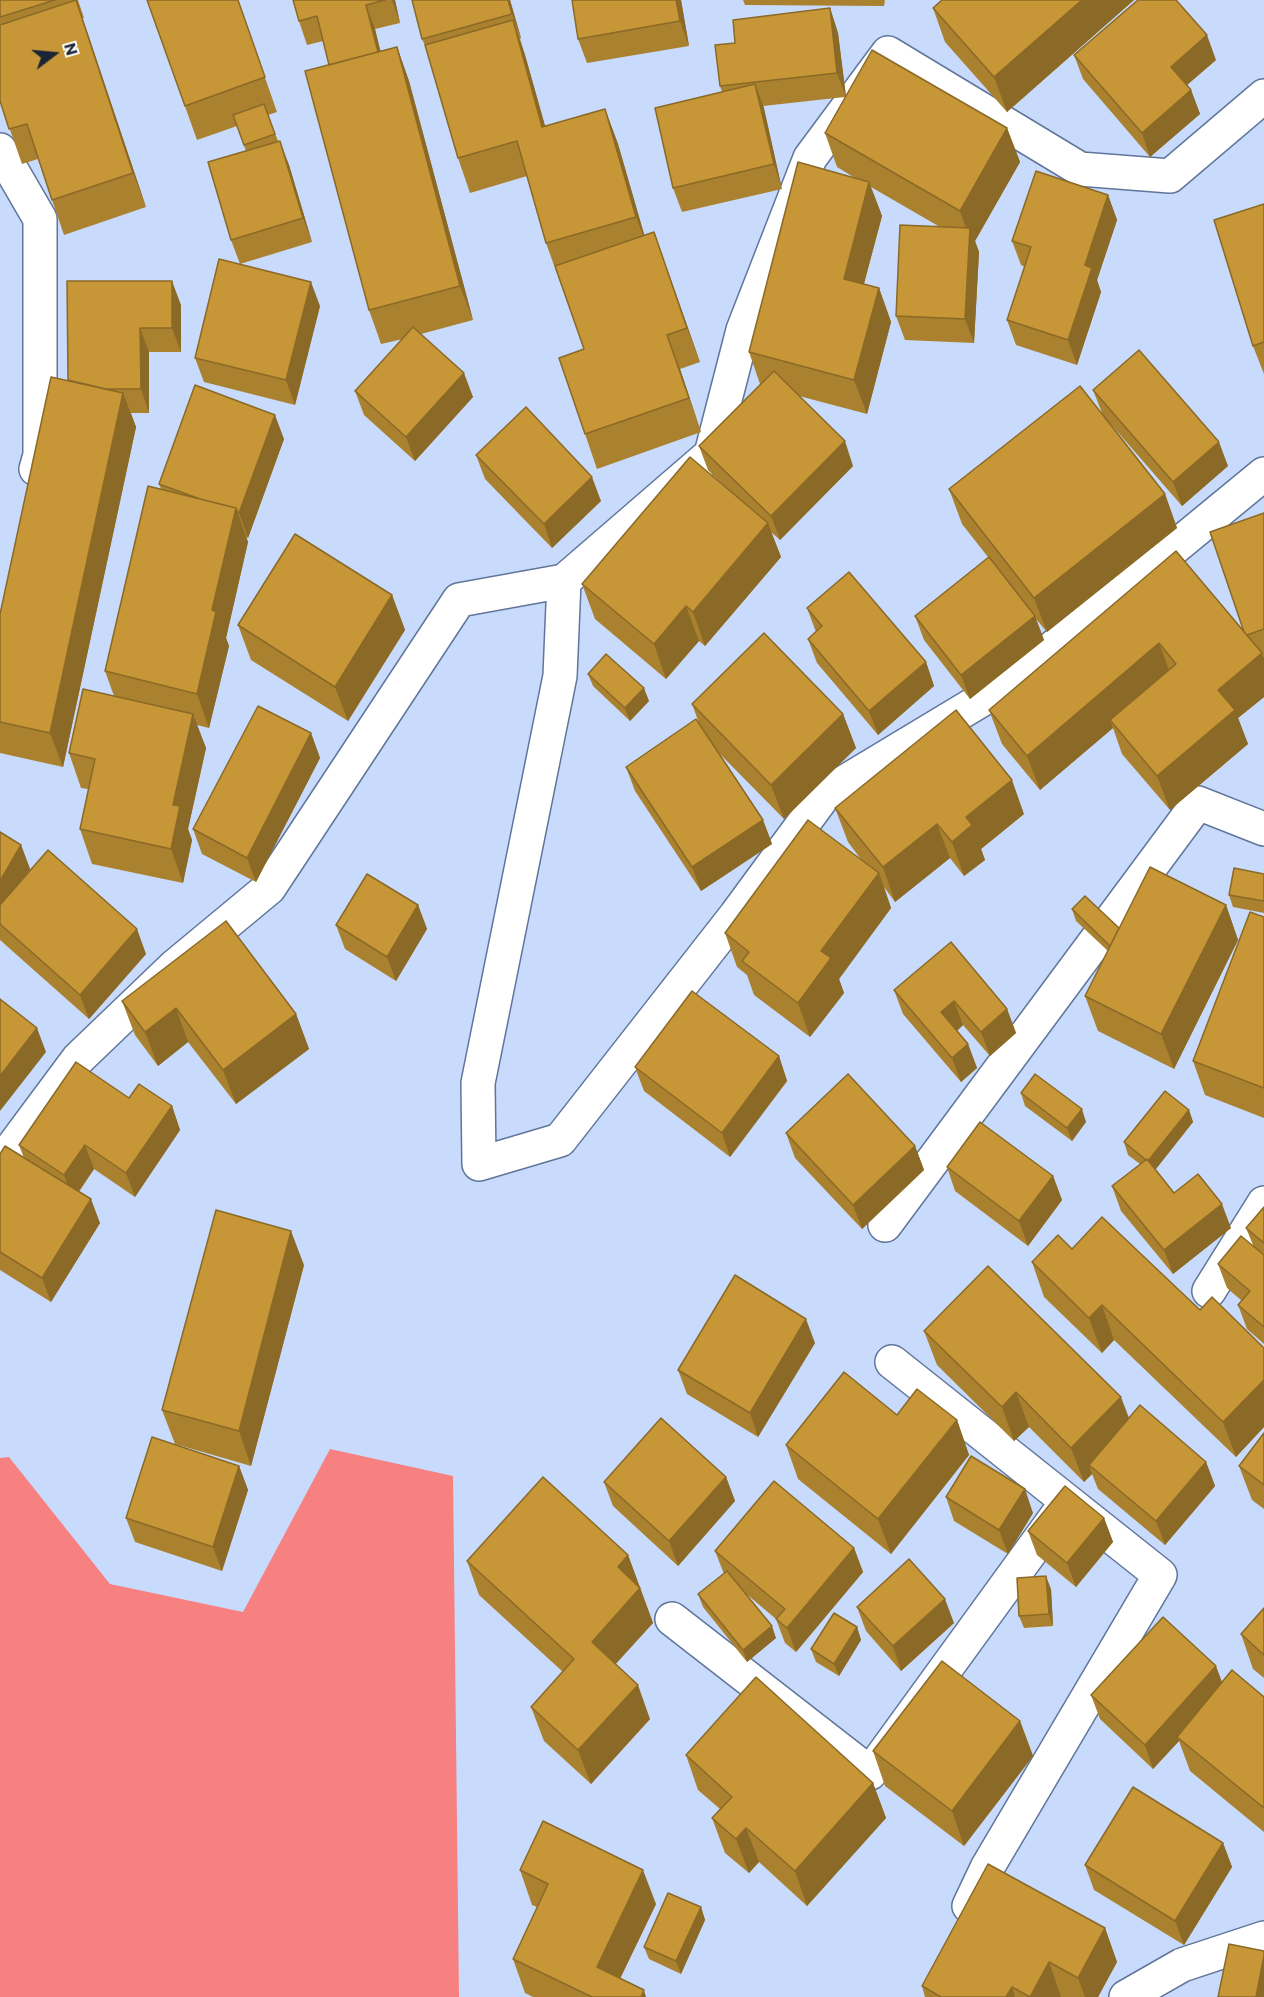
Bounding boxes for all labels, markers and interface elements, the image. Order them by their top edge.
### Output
north arrow [24,24,84,84]
text: N [61,41,83,57]

